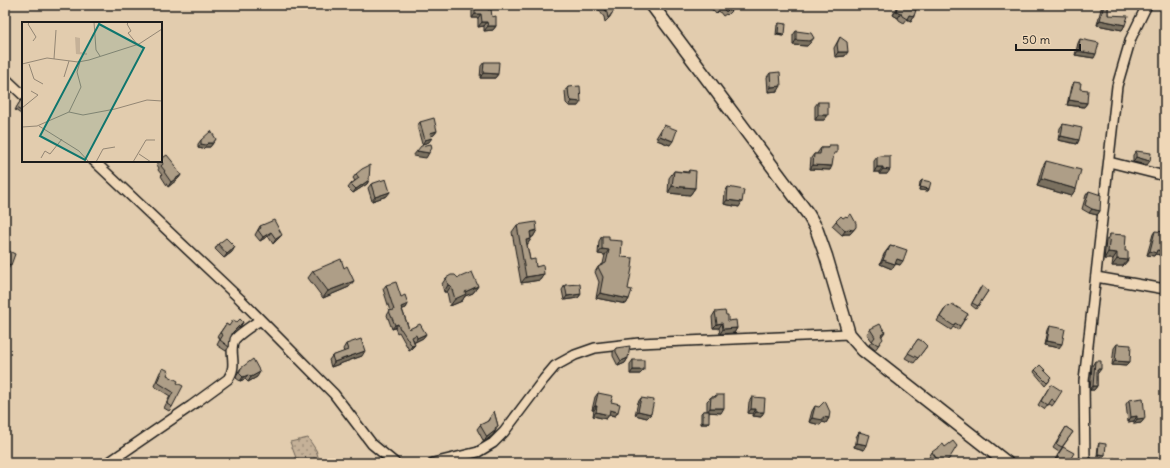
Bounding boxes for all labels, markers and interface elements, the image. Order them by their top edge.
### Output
inset map [22,22,162,162]
scale bar [1016,26,1080,52]
text: 50 m [1022,32,1051,47]

